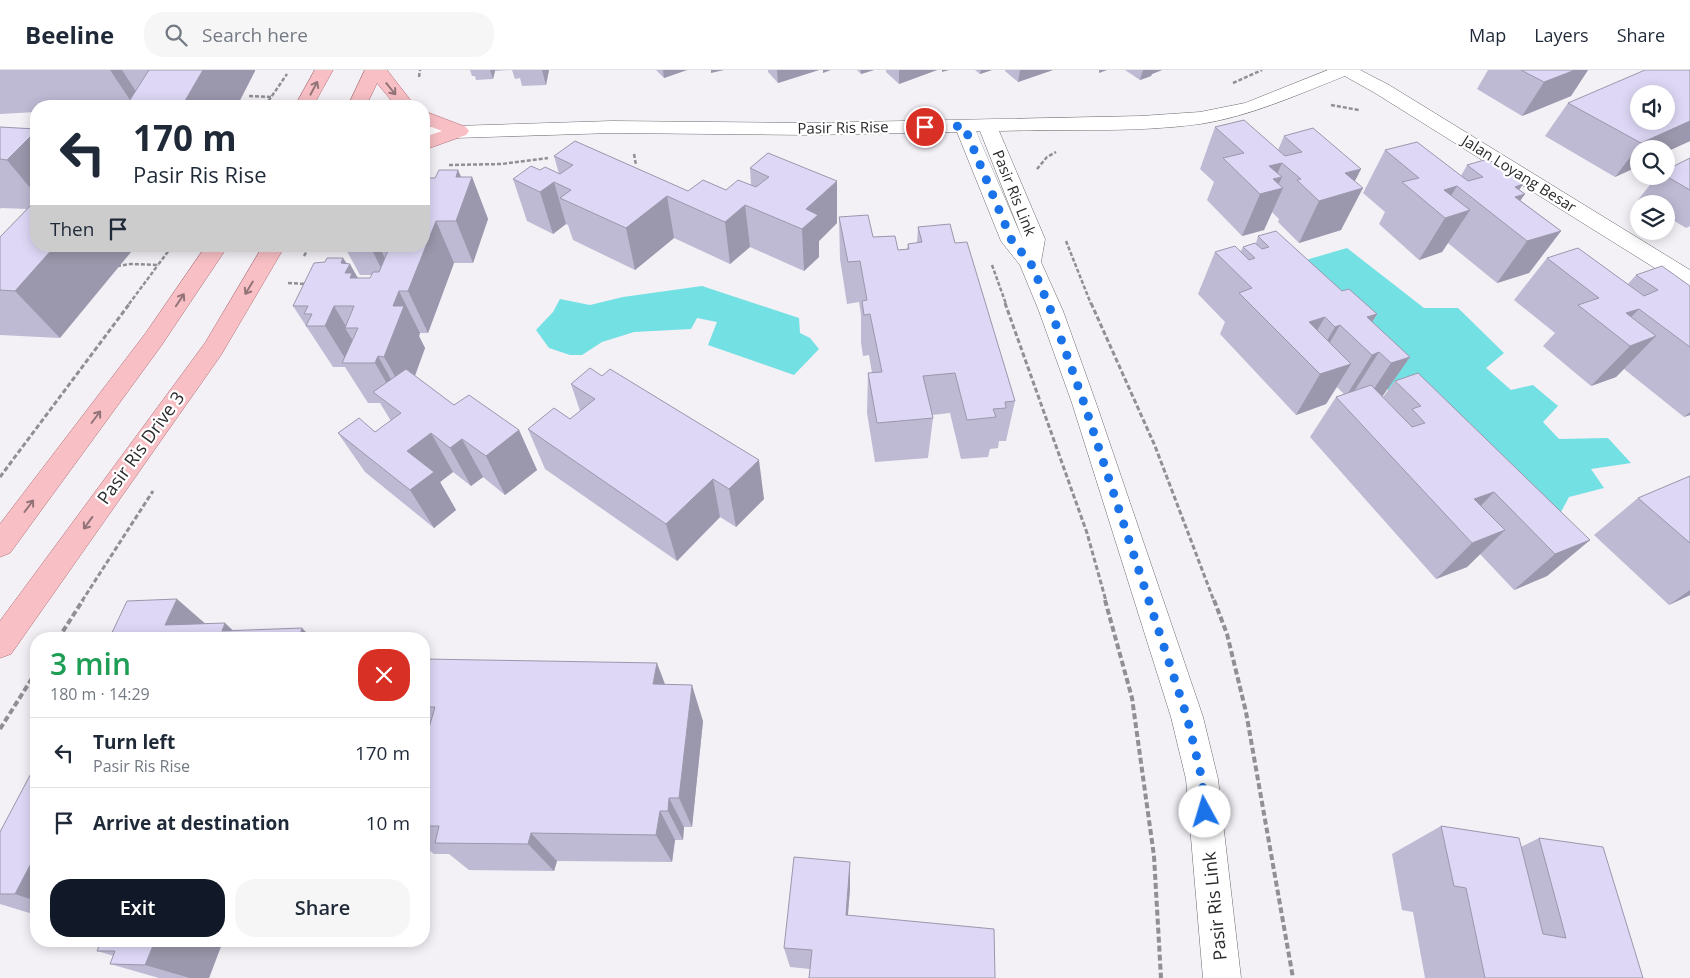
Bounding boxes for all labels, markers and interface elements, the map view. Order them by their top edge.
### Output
search box [144,12,494,57]
text: Beeline [25,18,114,51]
icon: search [162,21,190,49]
text: Search here [202,22,308,48]
text: Map [1469,23,1506,47]
text: Layers [1534,23,1589,47]
text: Share [1617,23,1665,47]
one-way arrow [310,81,319,96]
one-way arrow [385,82,396,95]
map controls [1630,85,1675,240]
button: sound [1630,85,1675,130]
pin [904,106,946,148]
icon: arrive [911,113,939,141]
text: 170 m [133,114,237,161]
street label: Pasir Ris Rise [797,116,889,138]
icon: left [50,120,115,185]
street label: Jalan Loyang Besar [1457,129,1580,216]
button: search [1630,140,1675,185]
street label: Pasir Ris Link [989,147,1041,239]
text: Pasir Ris Rise [133,159,267,189]
button: layers [1630,195,1675,240]
icon: arrive [104,215,132,243]
text: Then [50,216,94,242]
one-way arrow [244,280,254,294]
one-way arrow [175,293,186,307]
street label: Pasir Ris Drive 3 [91,386,189,509]
one-way arrow [90,411,101,424]
one-way arrow [24,499,34,513]
one-way arrow [82,515,93,529]
text: 3 min [50,643,131,684]
button: close [358,649,410,701]
text: 180 m · 14:29 [50,683,150,705]
text: Turn left [93,729,175,755]
icon: left [50,739,78,767]
text: 170 m [355,740,410,766]
text: Pasir Ris Rise [93,755,190,777]
position arrow [1178,785,1230,837]
icon: arrive [50,809,78,837]
text: Arrive at destination [93,810,290,836]
text: 10 m [366,810,410,836]
street label: Pasir Ris Link [1196,850,1232,962]
button: Exit [50,879,225,937]
button: Share [235,879,410,937]

